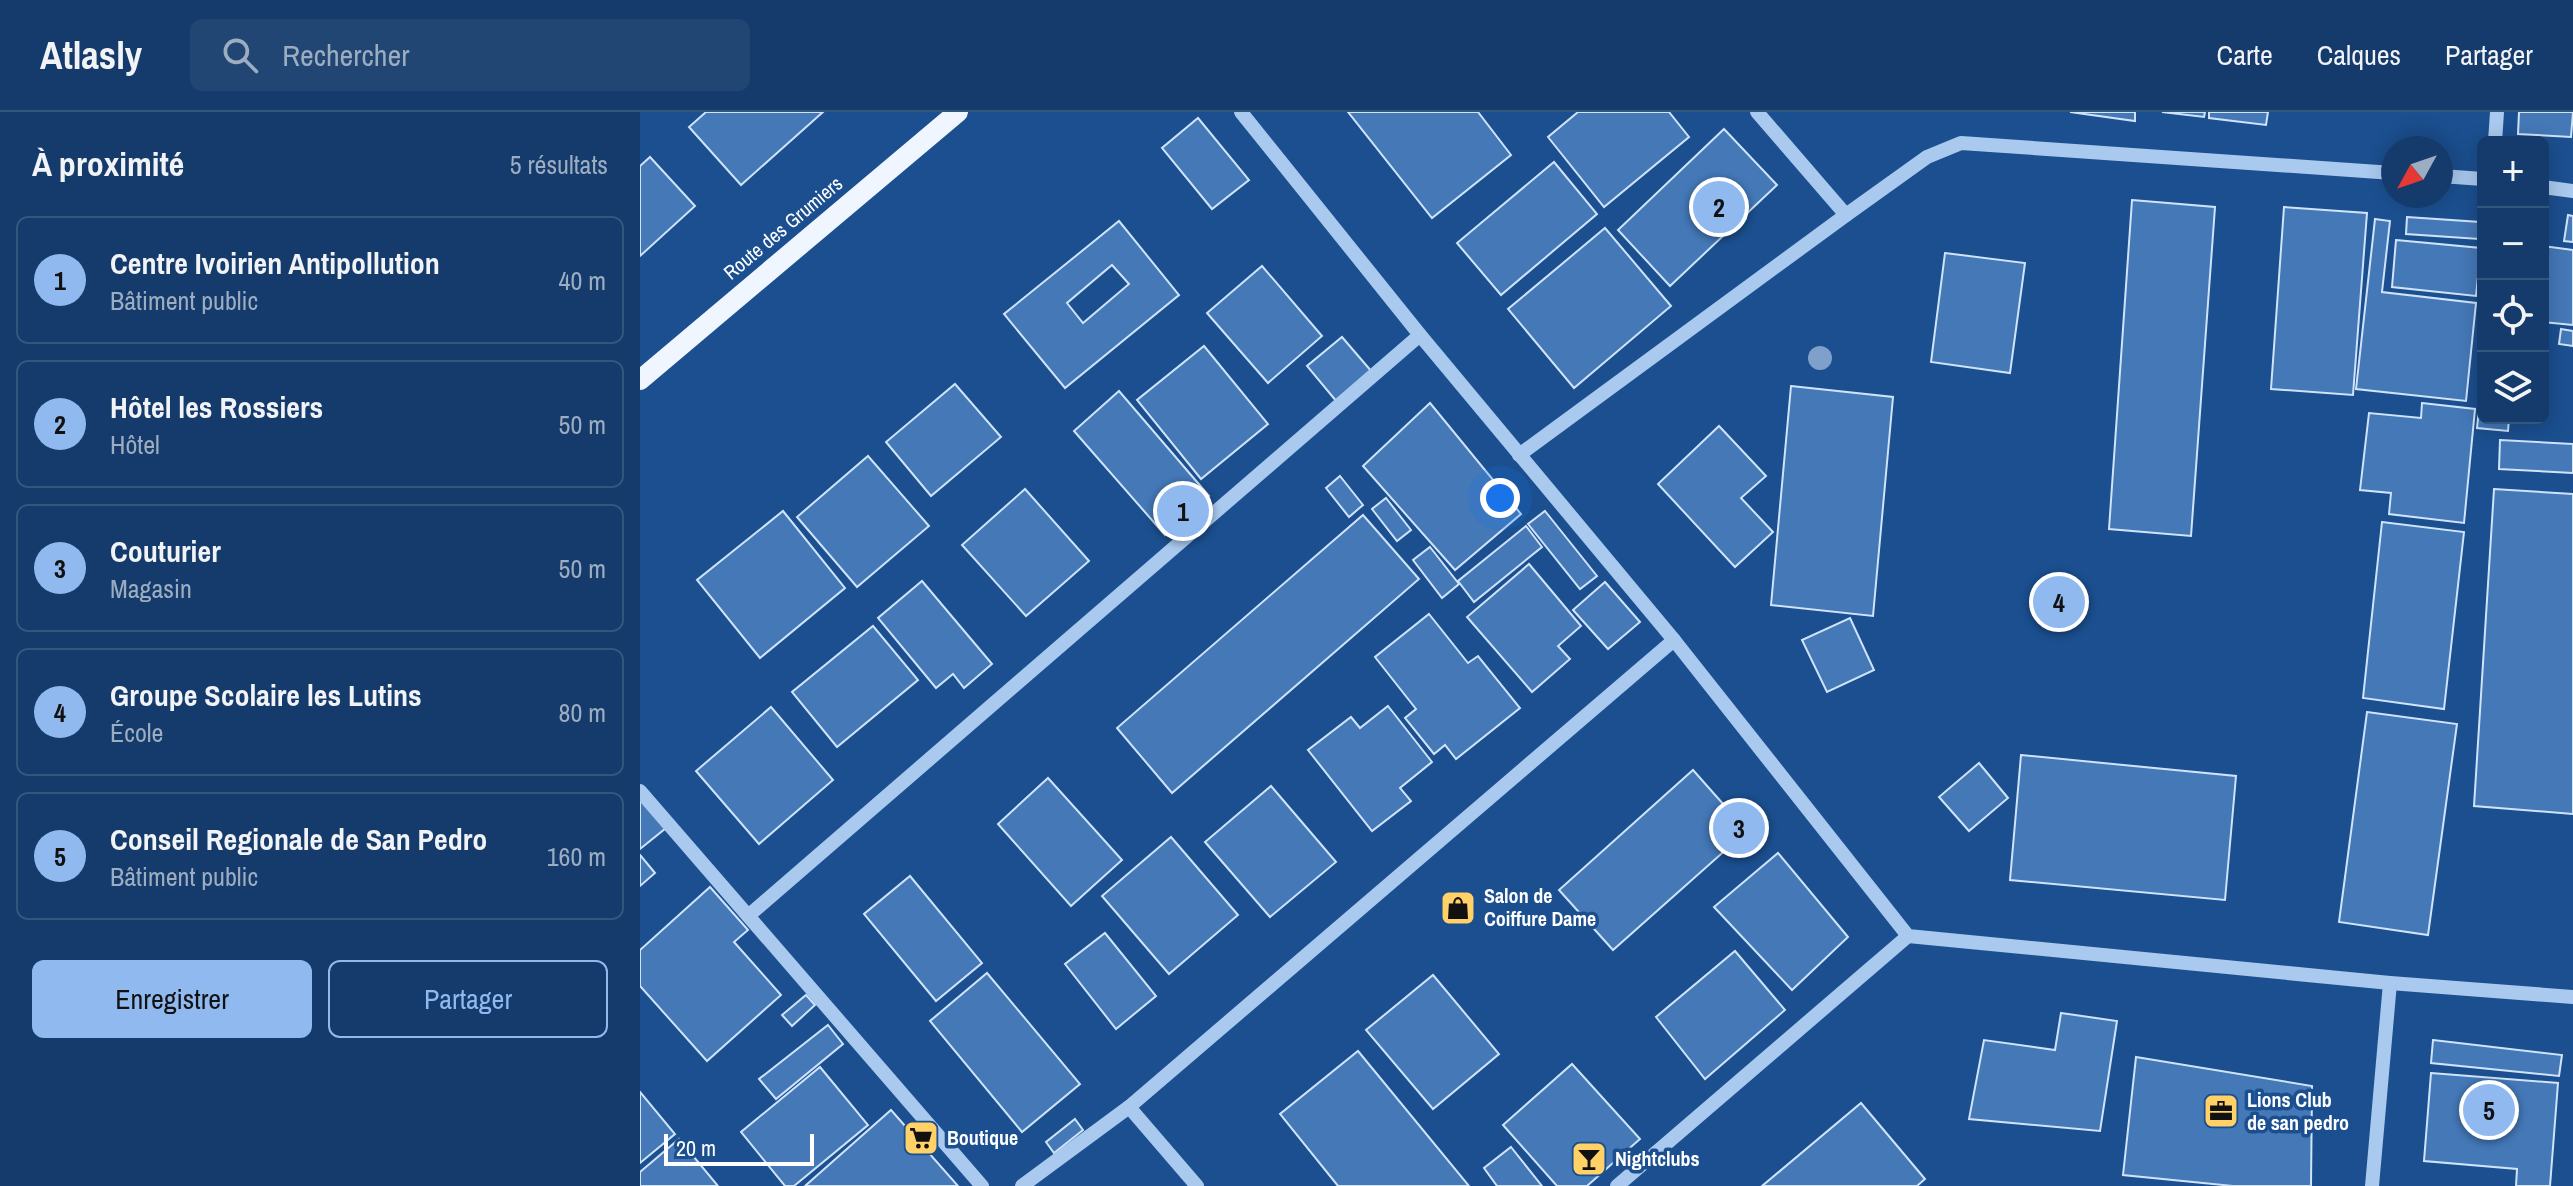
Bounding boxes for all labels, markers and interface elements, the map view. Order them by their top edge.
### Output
search box [190,19,750,91]
text: Atlasly [40,30,142,81]
icon: search [218,33,262,77]
text: Rechercher [282,35,409,75]
text: Carte [2217,36,2273,74]
text: Calques [2317,36,2401,74]
text: Partager [2445,36,2533,74]
north arrow [2381,136,2453,208]
map controls [2477,136,2549,424]
button: + [2477,136,2549,208]
text: À proximité [32,141,184,187]
text: 5 résultats [510,147,608,182]
street label: Route des Grumiers [717,170,848,285]
pin: 2 [1693,177,1745,237]
button: − [2477,208,2549,280]
text: Centre Ivoirien Antipollution [110,243,440,283]
text: 1 [54,263,66,298]
text: 40 m [559,263,606,298]
button: locate [2477,280,2549,352]
text: Bâtiment public [110,283,258,318]
button: layers [2477,352,2549,424]
text: Hôtel les Rossiers [110,387,323,427]
text: 2 [54,407,66,442]
text: 50 m [559,407,606,442]
text: Hôtel [110,427,160,462]
your location [1480,478,1520,518]
pin: 1 [1157,481,1209,541]
text: Couturier [110,531,221,571]
text: 3 [54,551,66,586]
text: 50 m [559,551,606,586]
text: Magasin [110,571,192,606]
pin: 4 [2033,572,2085,632]
text: Groupe Scolaire les Lutins [110,675,422,715]
text: 4 [54,695,66,730]
text: 80 m [559,695,606,730]
text: École [110,715,163,750]
pin: 3 [1713,798,1765,858]
text: Conseil Regionale de San Pedro [110,819,487,859]
text: 5 [54,839,66,874]
text: 160 m [547,839,606,874]
text: Bâtiment public [110,859,258,894]
place label: Salon de Coiffure Dame [1484,882,1596,932]
shop icon: Salon de Coiffure Dame [1439,889,1477,927]
button: Enregistrer [32,960,312,1038]
button: Partager [328,960,608,1038]
pin: 5 [2463,1080,2515,1140]
place label: Lions Club de san pedro [2247,1086,2349,1136]
office icon: Lions Club de san pedro [2202,1092,2240,1130]
supermarket icon: Boutique [902,1119,940,1157]
place label: Boutique [947,1124,1018,1151]
scale bar [664,1130,814,1166]
text: 20 m [676,1133,716,1163]
bar icon: Nightclubs [1570,1140,1608,1178]
place label: Nightclubs [1615,1145,1700,1172]

